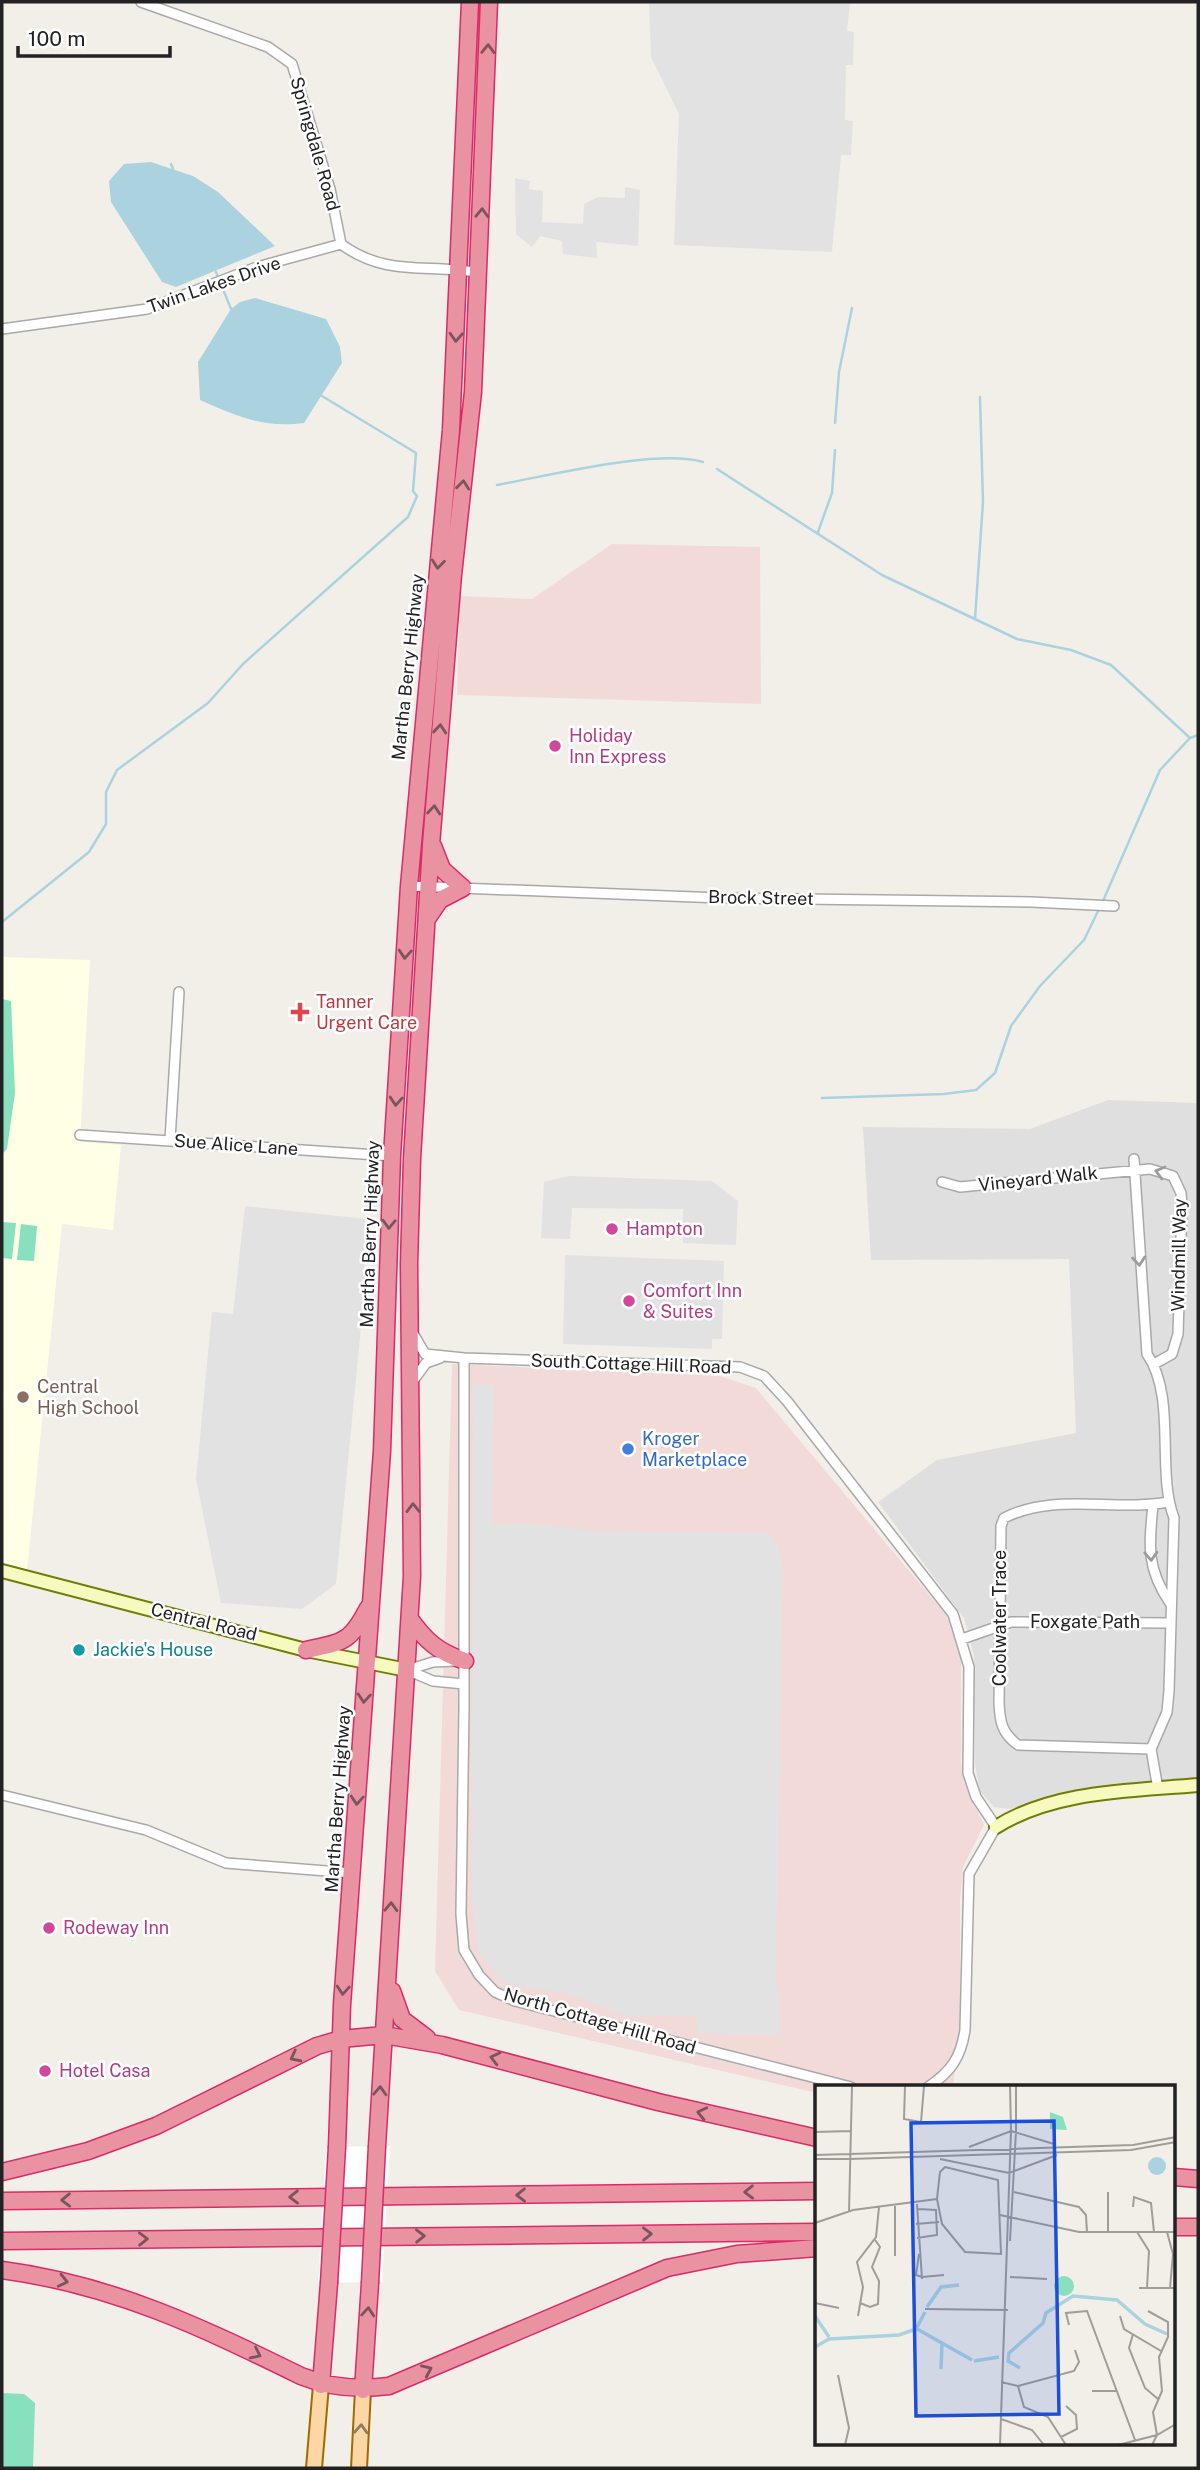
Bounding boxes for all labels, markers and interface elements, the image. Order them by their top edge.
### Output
scale bar [18,14,170,58]
text: 100 m [28,26,85,51]
one-way arrow [480,43,495,54]
street label: Springdale Road [286,74,345,213]
one-way arrow [474,208,489,219]
street label: Twin Lakes Drive [144,252,283,317]
one-way arrow [449,332,464,343]
one-way arrow [456,480,471,491]
one-way arrow [431,558,446,569]
street label: Martha Berry Highway [387,572,428,761]
one-way arrow [432,723,447,734]
place label: Holiday Inn Express [569,725,666,767]
marker: Holiday Inn Express [547,738,563,754]
one-way arrow [426,804,441,815]
street label: Brock Street [708,886,814,909]
one-way arrow [397,949,412,960]
place label: Tanner Urgent Care [316,991,417,1033]
marker: Tanner Urgent Care [290,1002,310,1022]
one-way arrow [388,1096,403,1107]
street label: Sue Alice Lane [173,1130,299,1159]
street label: Martha Berry Highway [356,1140,383,1328]
street label: Vineyard Walk [977,1162,1099,1195]
one-way arrow [1155,1166,1167,1180]
street label: Windmill Way [1167,1198,1190,1312]
place label: Hampton [626,1218,703,1239]
one-way arrow [382,1219,397,1230]
marker: Hampton [604,1221,620,1237]
one-way arrow [1131,1255,1146,1267]
place label: Comfort Inn & Suites [643,1280,742,1322]
marker: Comfort Inn & Suites [621,1293,637,1309]
street label: South Cottage Hill Road [530,1350,732,1377]
place label: Central High School [37,1376,139,1418]
marker: Central High School [15,1389,31,1405]
place label: Kroger Marketplace [642,1428,747,1470]
marker: Kroger Marketplace [620,1441,636,1457]
one-way arrow [405,1502,420,1513]
street label: Coolwater Trace [989,1550,1010,1686]
one-way arrow [1143,1551,1158,1562]
street label: Central Road [149,1598,259,1645]
street label: Foxgate Path [1030,1611,1140,1632]
place label: Jackie's House [93,1639,213,1660]
marker: Jackie's House [71,1642,87,1658]
one-way arrow [357,1693,372,1704]
street label: Martha Berry Highway [320,1704,355,1893]
one-way arrow [350,1795,365,1806]
one-way arrow [384,1901,399,1912]
place label: Rodeway Inn [63,1917,169,1938]
marker: Rodeway Inn [41,1920,57,1936]
street label: North Cottage Hill Road [502,1983,699,2058]
one-way arrow [336,1985,351,1996]
one-way arrow [290,2048,302,2062]
one-way arrow [489,2052,501,2066]
place label: Hotel Casa [59,2060,150,2081]
marker: Hotel Casa [37,2063,53,2079]
one-way arrow [372,2085,387,2096]
inset map [815,2085,1176,2446]
one-way arrow [696,2106,708,2121]
one-way arrow [743,2184,753,2200]
one-way arrow [515,2187,526,2202]
one-way arrow [288,2189,298,2205]
one-way arrow [60,2192,71,2208]
one-way arrow [643,2226,653,2242]
one-way arrow [415,2229,426,2244]
one-way arrow [139,2231,149,2247]
one-way arrow [57,2272,69,2287]
one-way arrow [360,2306,375,2317]
one-way arrow [249,2346,261,2360]
one-way arrow [421,2364,433,2378]
one-way arrow [354,2423,369,2434]

